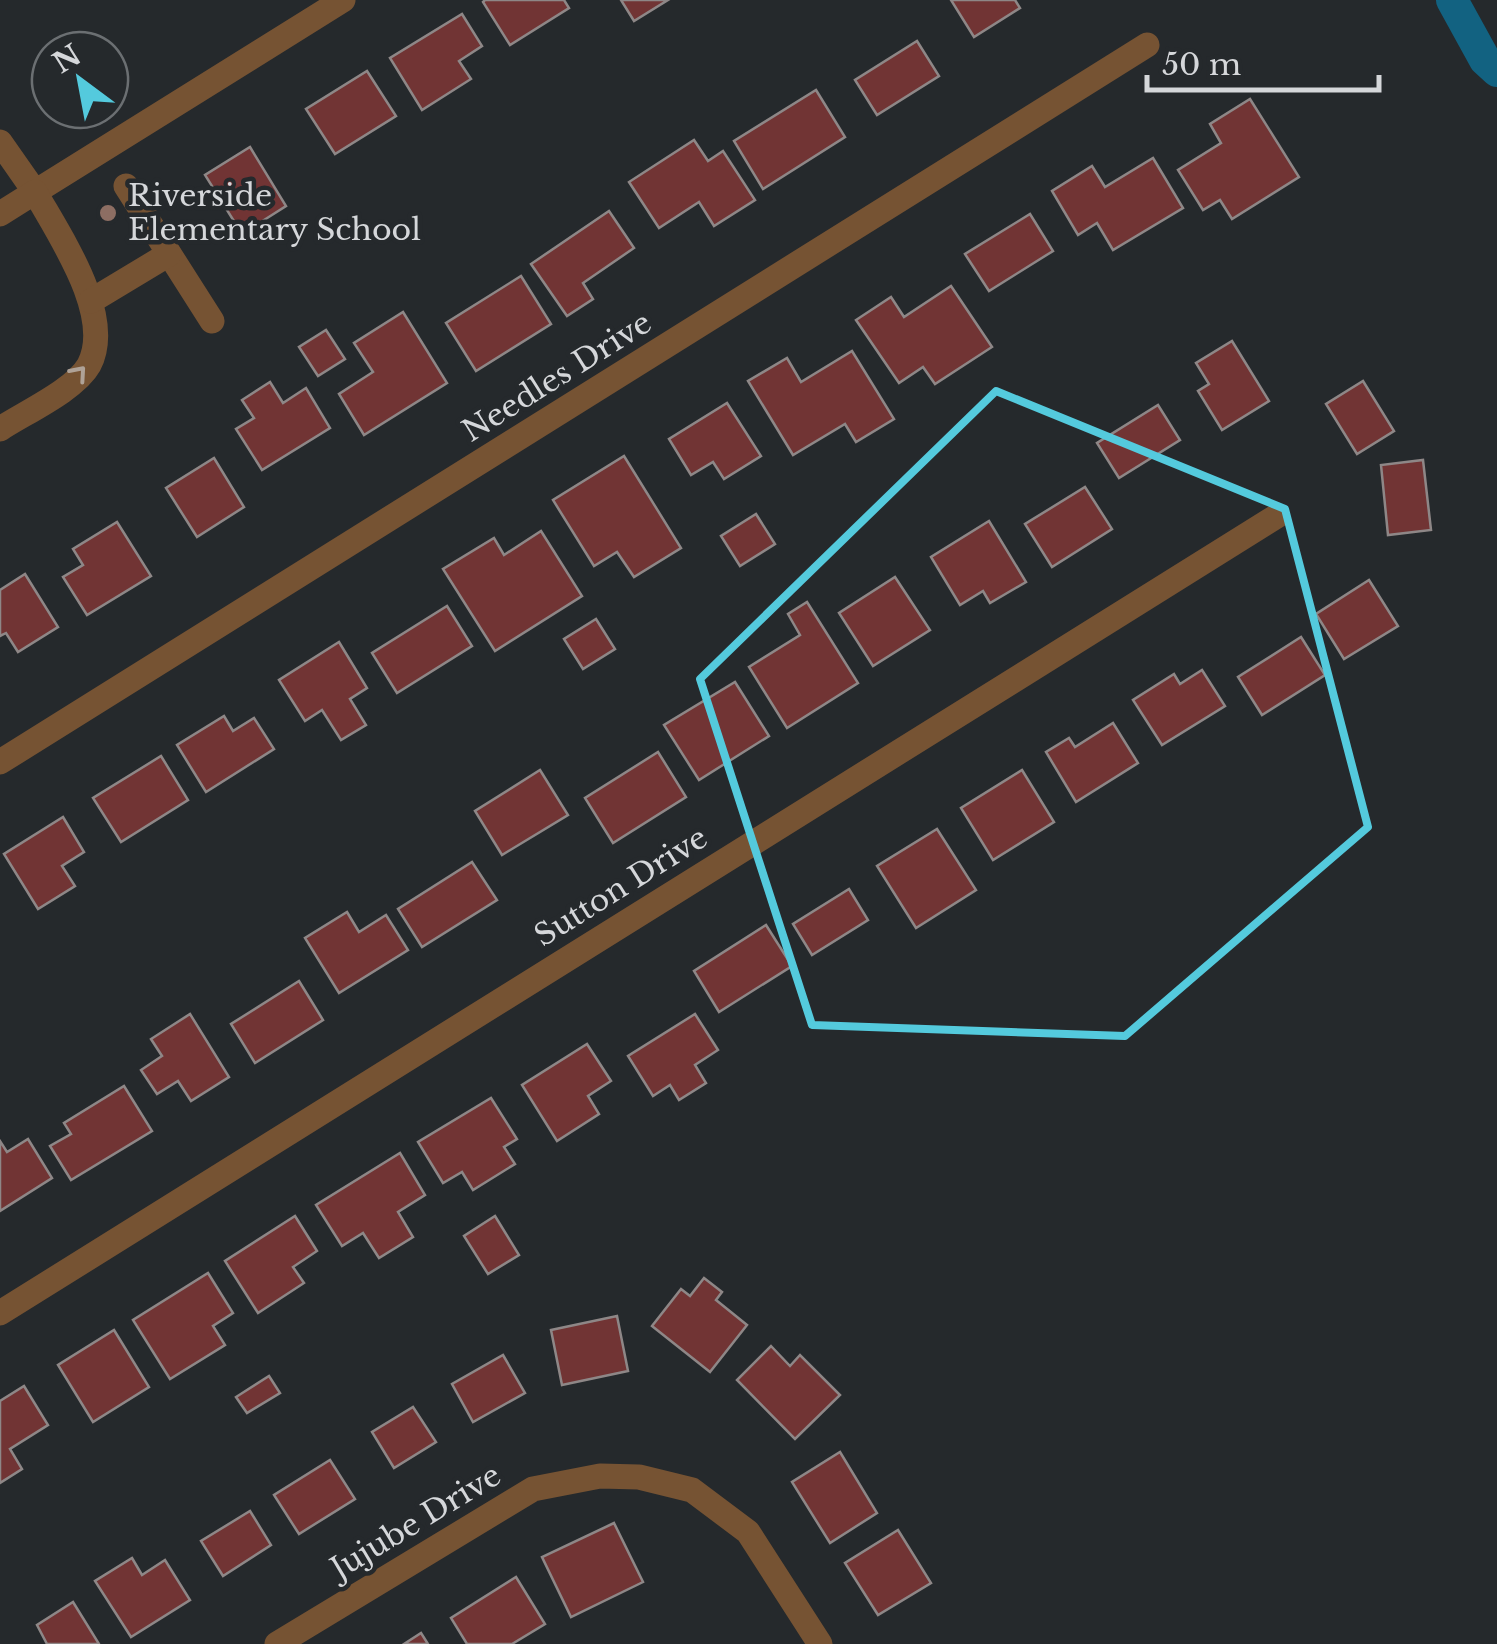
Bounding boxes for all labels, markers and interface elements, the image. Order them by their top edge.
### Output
north arrow [30,30,130,130]
scale bar [1147,30,1380,92]
text: N [47,37,87,81]
text: 50 m [1162,46,1241,83]
place label: Riverside Elementary School [128,177,421,248]
marker: Riverside Elementary School [97,202,119,224]
street label: Needles Drive [455,304,658,449]
one-way arrow [67,366,85,384]
street label: Sutton Drive [527,819,714,954]
street label: Jujube Drive [321,1456,507,1589]

